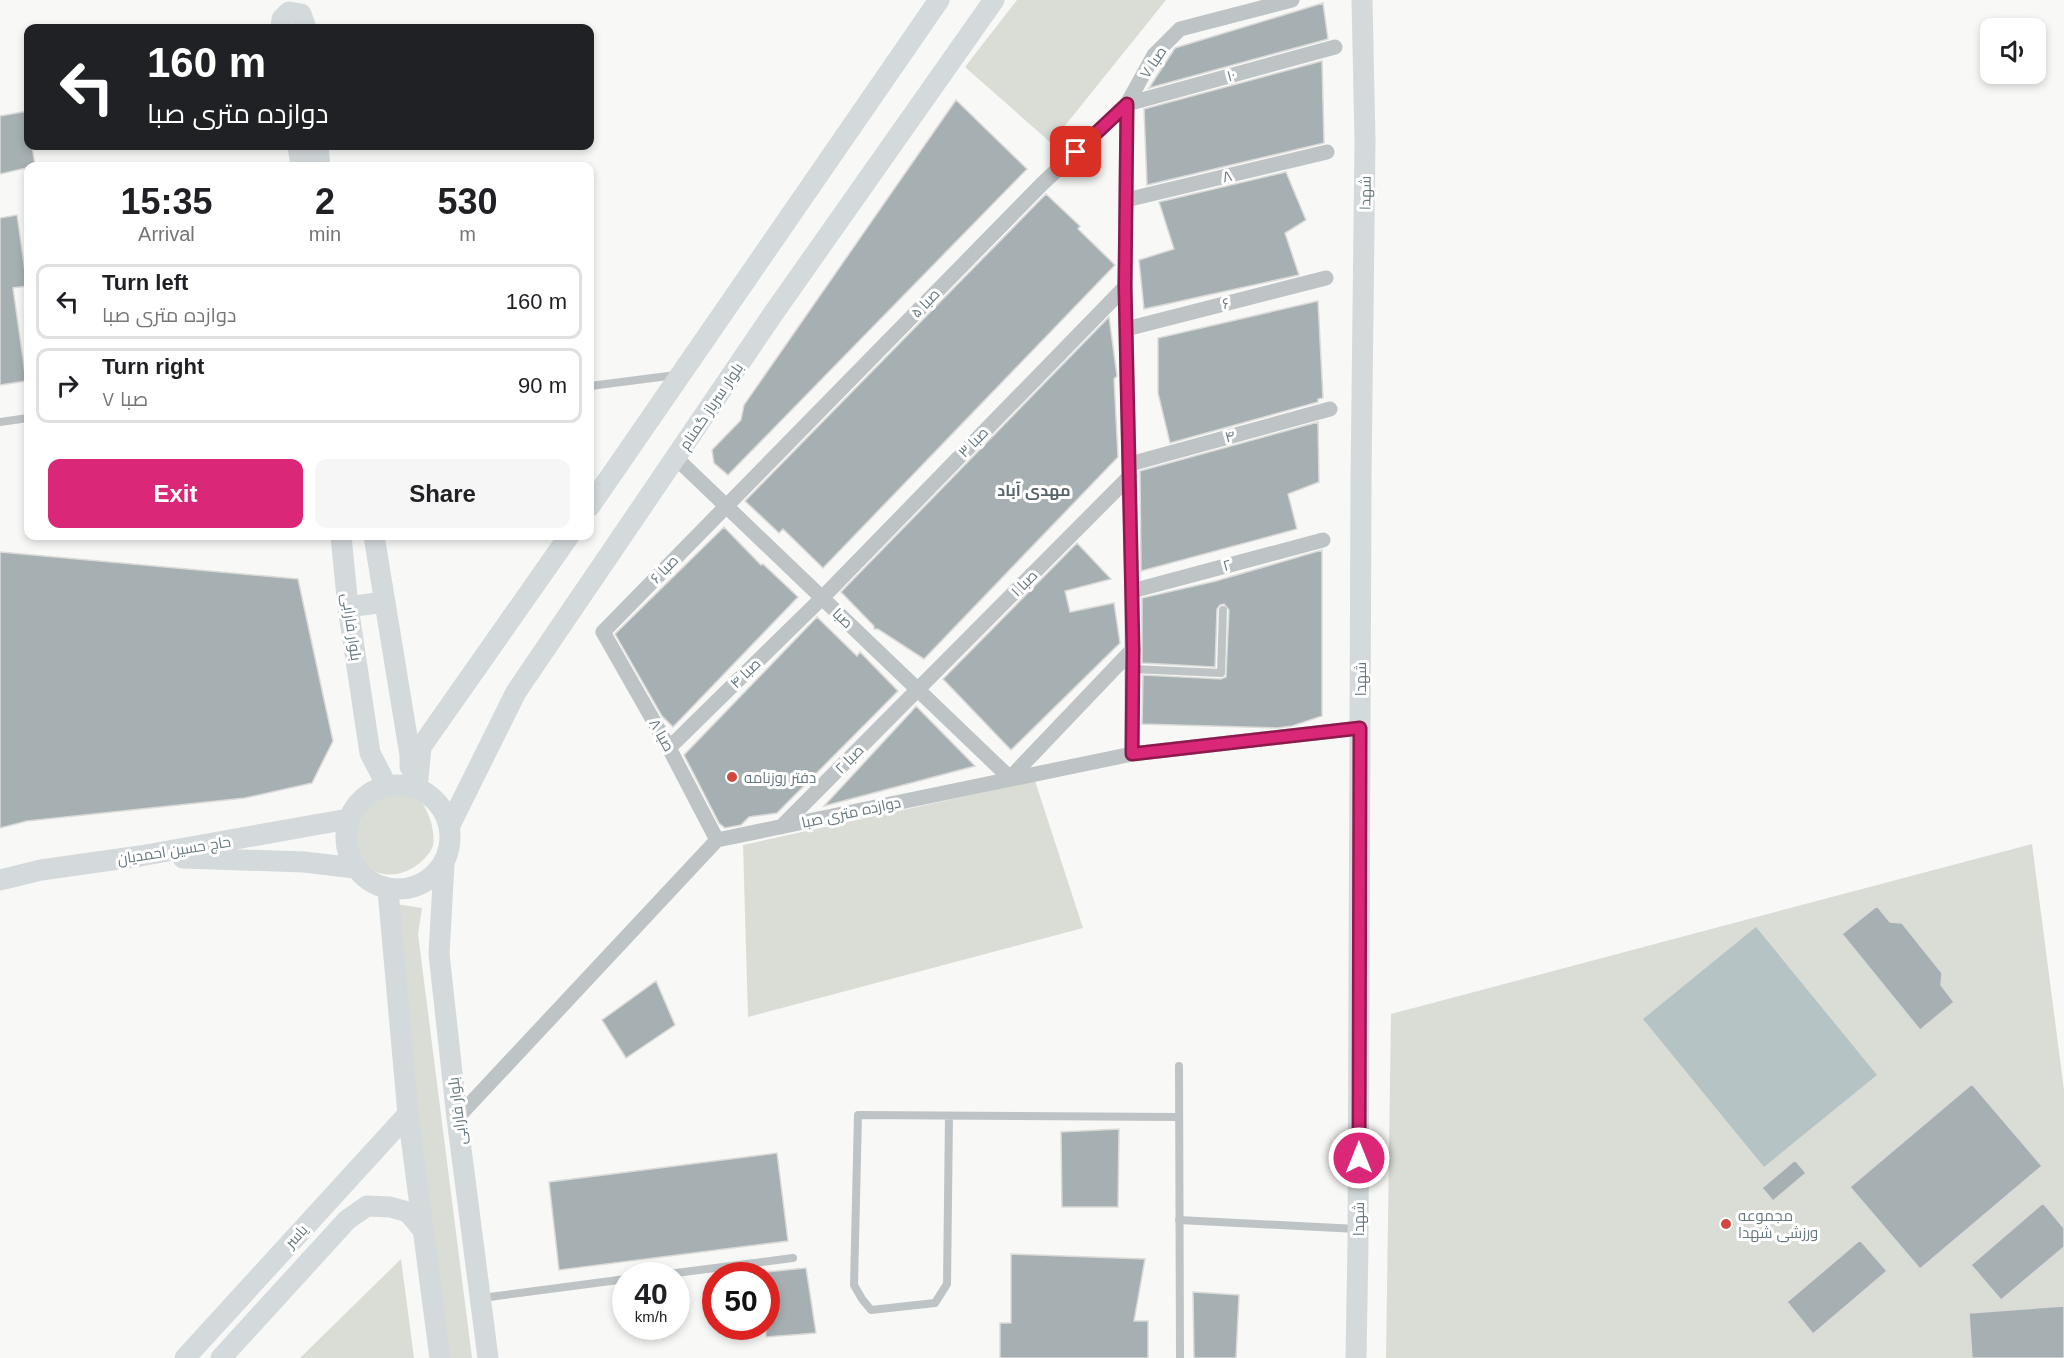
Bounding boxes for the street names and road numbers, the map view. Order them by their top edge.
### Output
street label: صبا ۷ [1136,43,1170,81]
street label: ۱۰ [1225,66,1237,84]
street label: ۸ [1221,167,1233,185]
street label: شهدا [1356,176,1376,210]
street label: صبا ۵ [907,285,943,321]
street label: ۶ [1220,294,1232,312]
street label: بلوار سرباز گمنام [676,359,748,454]
street label: صبا ۳ [955,423,991,461]
street label: ۴ [1223,426,1237,446]
street label: صبا ۶ [647,551,681,587]
street label: ۲ [1221,556,1233,574]
street label: صبا ۱ [1007,566,1041,600]
street label: بلوار فارابی [337,592,365,662]
street label: صبا [829,605,857,631]
street label: صبا ۴ [726,655,764,691]
street label: شهدا [1352,662,1371,696]
street label: صبا ۸ [646,716,678,754]
street label: صبا ۲ [831,741,867,777]
street label: دوازده متری صبا [800,793,903,833]
street label: حاج حسین احمدیان [116,833,233,870]
street label: بلوار فارابی [444,1076,472,1146]
street label: شهدا [1350,1202,1369,1236]
street label: یاسر [281,1221,311,1252]

